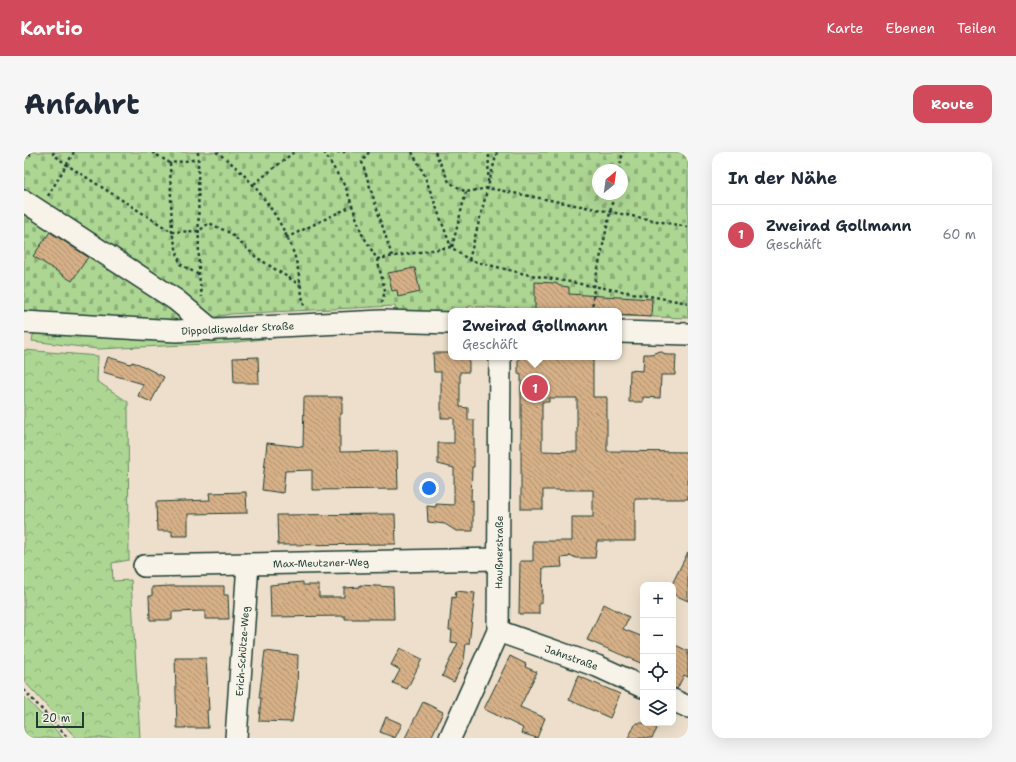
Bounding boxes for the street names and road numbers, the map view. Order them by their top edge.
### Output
street label: Dippoldiswalder Straße [181,319,295,338]
street label: Haußnerstraße [492,515,506,589]
street label: Max-Meutzner-Weg [273,556,369,570]
street label: Erich-Schütze-Weg [233,606,252,697]
street label: Jahnstraße [543,642,600,673]

